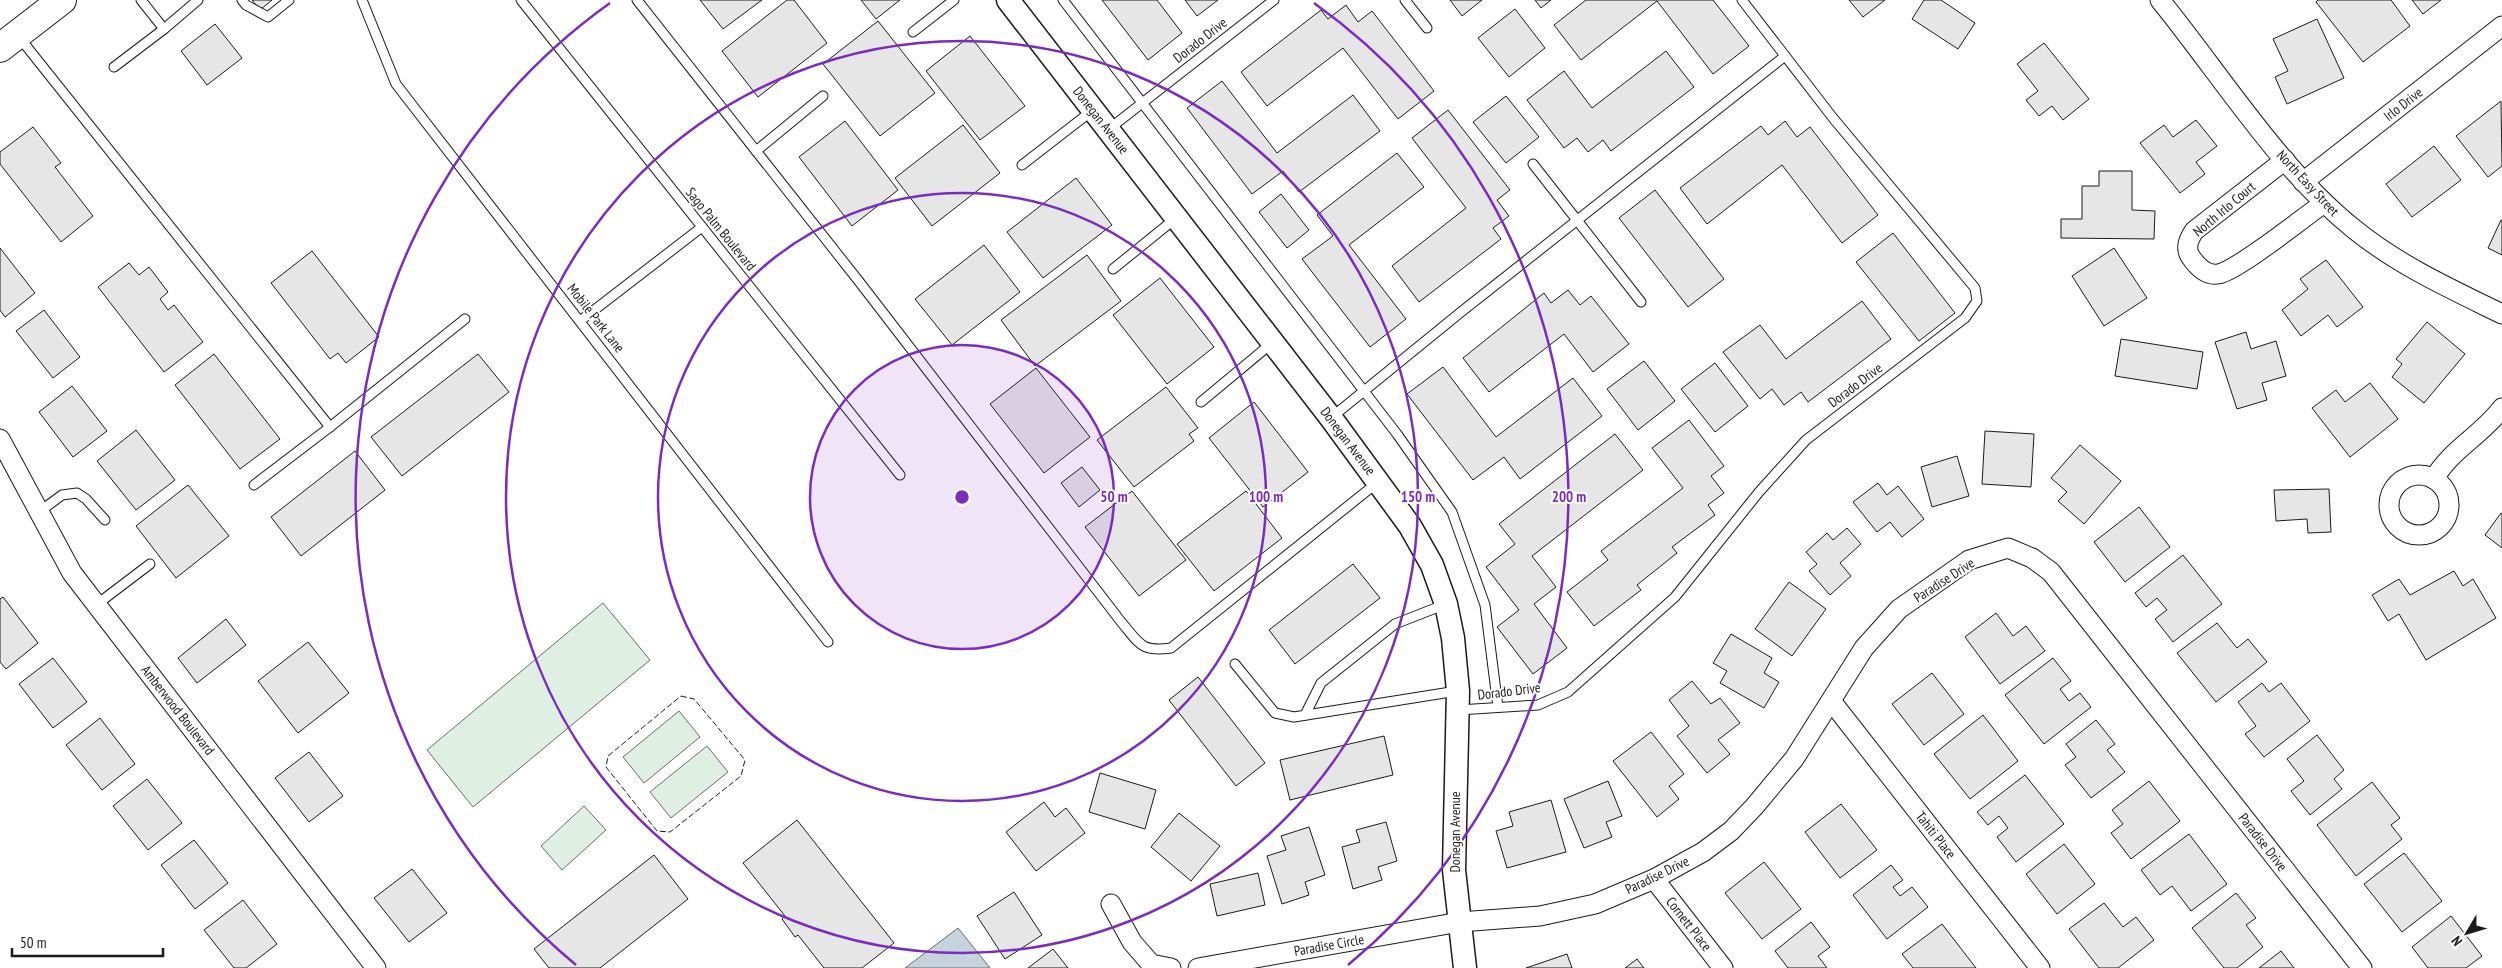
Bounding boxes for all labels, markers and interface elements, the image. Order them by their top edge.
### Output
street label: Dorado Drive [1169,13,1231,67]
street label: Donegan Avenue [1069,83,1133,158]
street label: Irlo Drive [2380,83,2426,125]
street label: North Easy Street [2273,146,2343,220]
street label: North Irlo Court [2189,177,2259,240]
street label: Sago Palm Boulevard [682,184,760,274]
street label: Mobile Park Lane [563,280,629,356]
street label: Dorado Drive [1824,359,1886,411]
street label: Donegan Avenue [1316,403,1380,479]
text: 50 m [1100,487,1128,506]
text: 100 m [1249,487,1283,506]
text: 150 m [1401,487,1435,506]
text: 200 m [1552,487,1586,506]
centre of rings [953,488,971,506]
street label: Paradise Drive [1910,554,1978,606]
street label: Amberwood Boulevard [137,661,219,759]
street label: Dorado Drive [1476,678,1542,704]
street label: Donegan Avenue [1446,791,1464,873]
street label: Tahiti Place [1912,808,1960,863]
street label: Paradise Drive [2235,809,2291,875]
street label: Paradise Drive [1622,852,1692,898]
street label: Cornett Place [1662,893,1716,955]
north arrow [2442,908,2492,958]
scale bar [12,926,164,958]
street label: Paradise Circle [1293,930,1366,960]
text: N [2447,932,2466,950]
text: 50 m [20,933,46,952]

